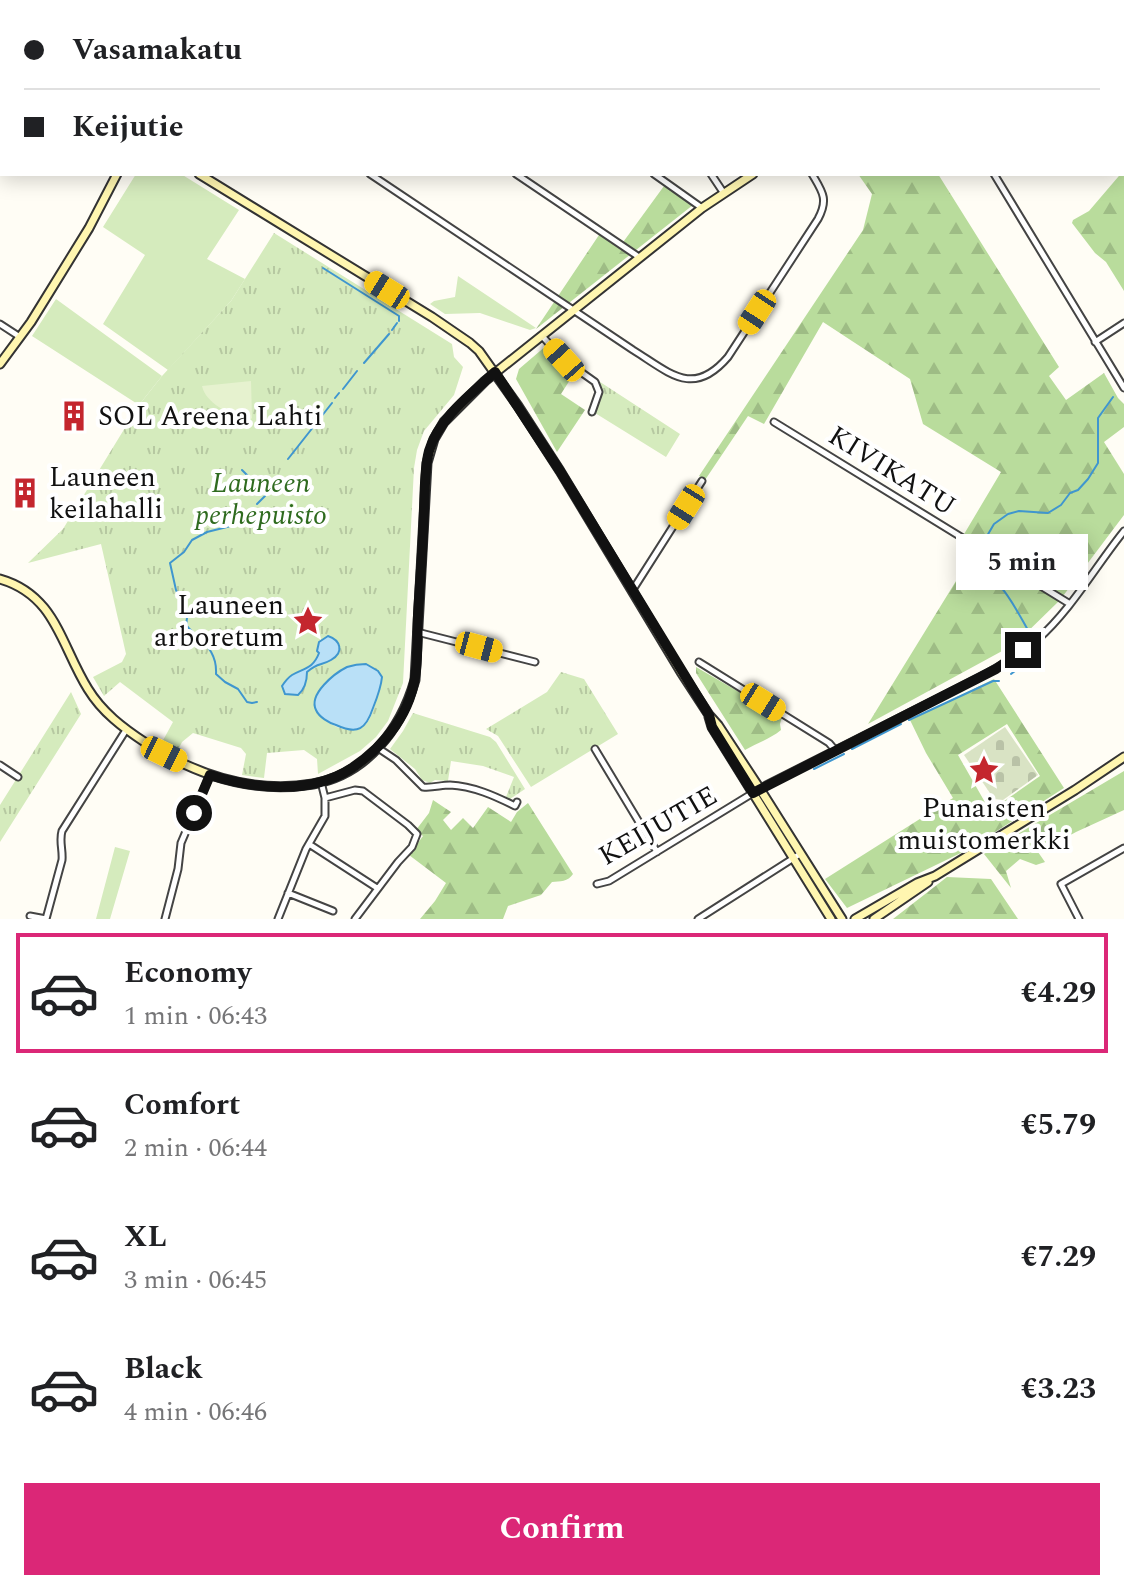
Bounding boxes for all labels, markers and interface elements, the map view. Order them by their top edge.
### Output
text: Vasamakatu [72,27,242,73]
text: Keijutie [72,104,184,150]
car [360,267,414,313]
car [734,285,780,339]
car [539,334,589,386]
place label: SOL Areena Lahti [98,395,322,438]
building icon: SOL Areena Lahti [57,399,91,433]
street label: KIVIKATU [820,415,964,527]
place label: Launeen keilahalli [49,456,163,531]
park label: Launeen perhepuisto [194,462,327,537]
building icon: Launeen keilahalli [8,476,42,510]
car [663,480,709,534]
callout: 5 min [957,534,1089,590]
text: 5 min [987,542,1057,582]
place label: Launeen arboretum [154,584,284,659]
place icon: Launeen arboretum [291,604,325,638]
car [453,629,505,665]
route end [1005,632,1041,668]
car [736,679,790,725]
car [137,733,191,775]
place icon: Punaisten muistomerkki [967,753,1001,787]
street label: KEIJUTIE [591,775,725,877]
place label: Punaisten muistomerkki [897,787,1071,862]
route start [176,795,212,831]
text: Economy [124,950,251,996]
icon: car [28,957,100,1029]
text: €4.29 [1021,970,1096,1016]
text: 1 min · 06:43 [124,996,267,1036]
text: Comfort [124,1082,240,1128]
icon: car [28,1089,100,1161]
text: €5.79 [1021,1102,1096,1148]
text: 2 min · 06:44 [124,1128,267,1168]
text: XL [124,1214,167,1260]
icon: car [28,1221,100,1293]
text: €7.29 [1021,1234,1096,1280]
text: 3 min · 06:45 [124,1260,267,1300]
text: Black [124,1346,203,1392]
icon: car [28,1353,100,1425]
text: €3.23 [1021,1366,1096,1412]
text: 4 min · 06:46 [124,1392,267,1432]
button: Confirm [24,1483,1100,1575]

